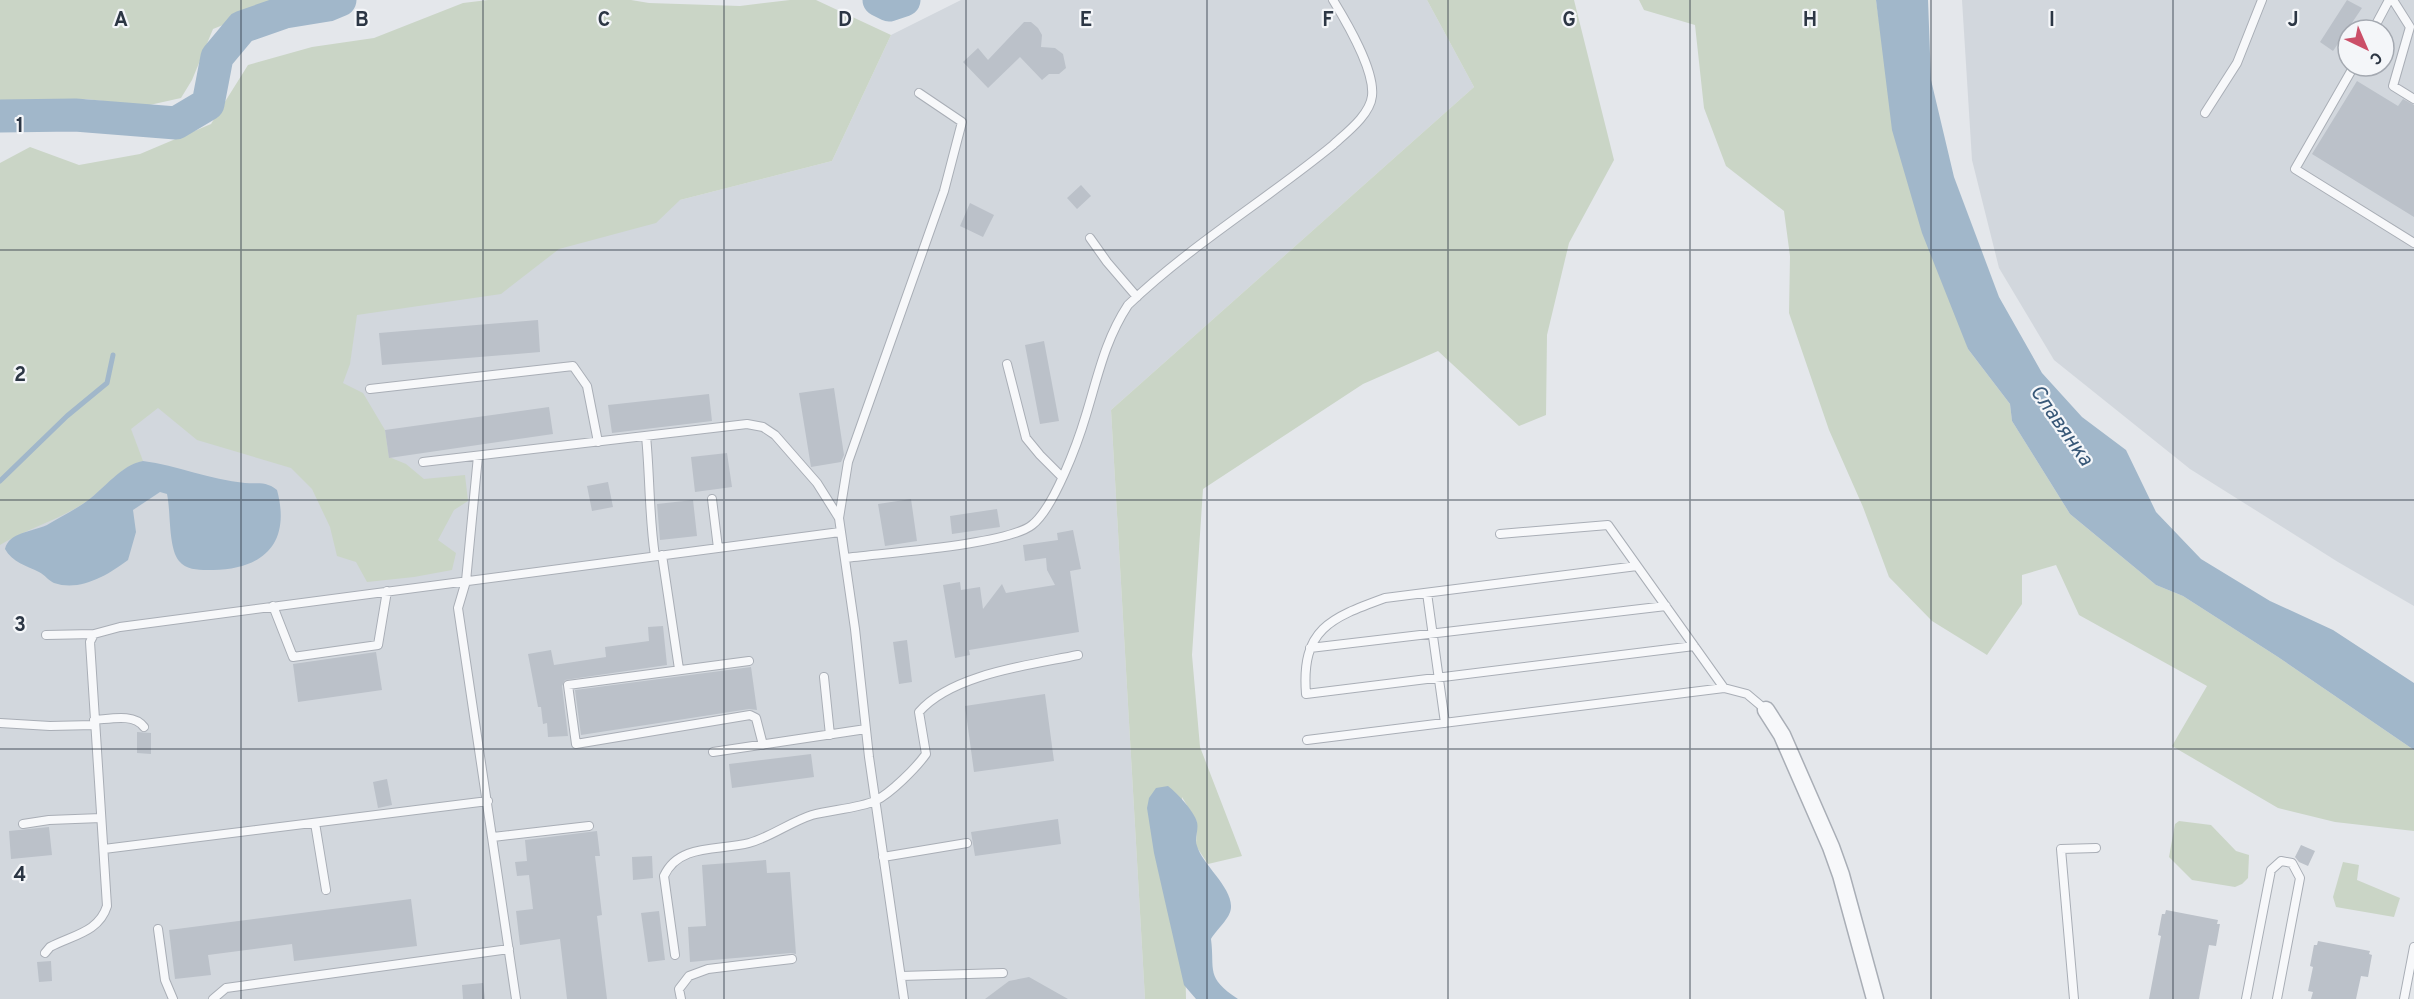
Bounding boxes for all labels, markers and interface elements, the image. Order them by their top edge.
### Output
text: A [114,8,128,34]
text: B [355,8,369,34]
text: C [598,8,610,34]
text: D [838,8,852,34]
text: E [1080,8,1092,34]
text: F [1322,8,1334,34]
text: G [1562,8,1576,34]
text: H [1803,8,1817,34]
text: I [2049,8,2055,34]
text: J [2287,8,2299,34]
north arrow [2336,18,2396,78]
text: С [2364,47,2386,68]
text: 1 [16,114,24,140]
text: 2 [14,363,26,389]
water label: Славянка [2023,380,2099,472]
text: 3 [14,613,26,639]
text: 4 [14,863,26,889]

